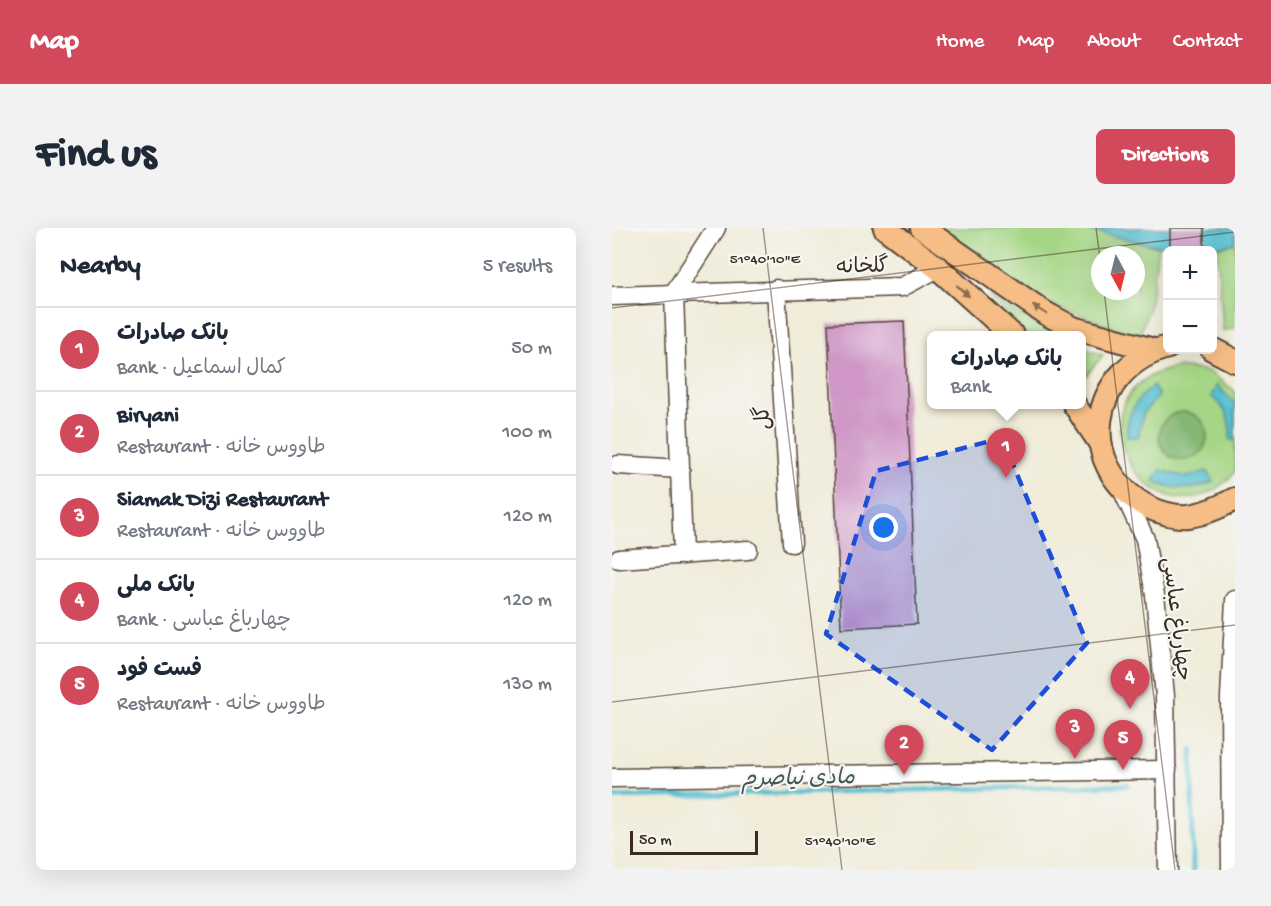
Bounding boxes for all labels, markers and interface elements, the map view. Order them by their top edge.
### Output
text: Map [30,26,79,59]
text: Home [936,30,984,55]
text: Map [1017,30,1054,55]
text: About [1087,30,1140,55]
text: Contact [1173,30,1241,55]
button: Directions [1096,129,1235,184]
text: Find us [36,132,156,181]
north arrow [1091,246,1145,300]
map controls [1163,246,1217,354]
button: + [1163,246,1217,300]
text: 51°40'10"E [730,251,801,269]
text: Nearby [60,252,141,283]
street label: گلخانه [835,253,889,281]
text: 5 results [483,256,552,279]
one-way arrow [955,284,970,297]
button: − [1163,300,1217,354]
one-way arrow [1032,304,1048,315]
text: بانک صادرات [117,322,229,348]
popup [927,331,1086,409]
text: 1 [75,338,84,361]
text: 50 m [511,338,552,361]
text: بانک صادرات [951,348,1062,374]
text: Bank · کمال اسماعیل [117,358,286,381]
text: Bank [951,377,990,400]
text: Biryani [117,404,179,430]
street label: گل [749,405,779,431]
text: 2 [75,422,84,445]
text: 100 m [502,422,552,445]
pin: 1 [986,428,1026,478]
text: Restaurant · طاووس خانه [117,437,326,460]
text: Siamak Dizi Restaurant [117,488,328,514]
text: 3 [74,506,85,529]
text: 120 m [504,506,552,529]
your location [869,513,898,542]
text: Restaurant · طاووس خانه [117,521,326,544]
street label: چهارباغ عباسی [1155,556,1196,683]
text: بانک ملی [117,574,195,600]
text: 4 [75,590,84,613]
text: 120 m [504,590,552,613]
text: Bank · چهارباغ عباسی [117,610,291,633]
text: فست فود [117,658,202,684]
pin: 4 [1110,660,1150,709]
text: 5 [74,674,85,697]
text: 130 m [503,674,552,697]
text: Restaurant · طاووس خانه [117,694,326,717]
pin: 3 [1056,710,1094,759]
pin: 5 [1104,720,1142,770]
pin: 2 [884,726,924,775]
water label: مادی نیاصرم [740,765,855,795]
scale bar [630,828,758,856]
text: 50 m [639,832,672,851]
text: 51°40'10"E [805,833,876,851]

